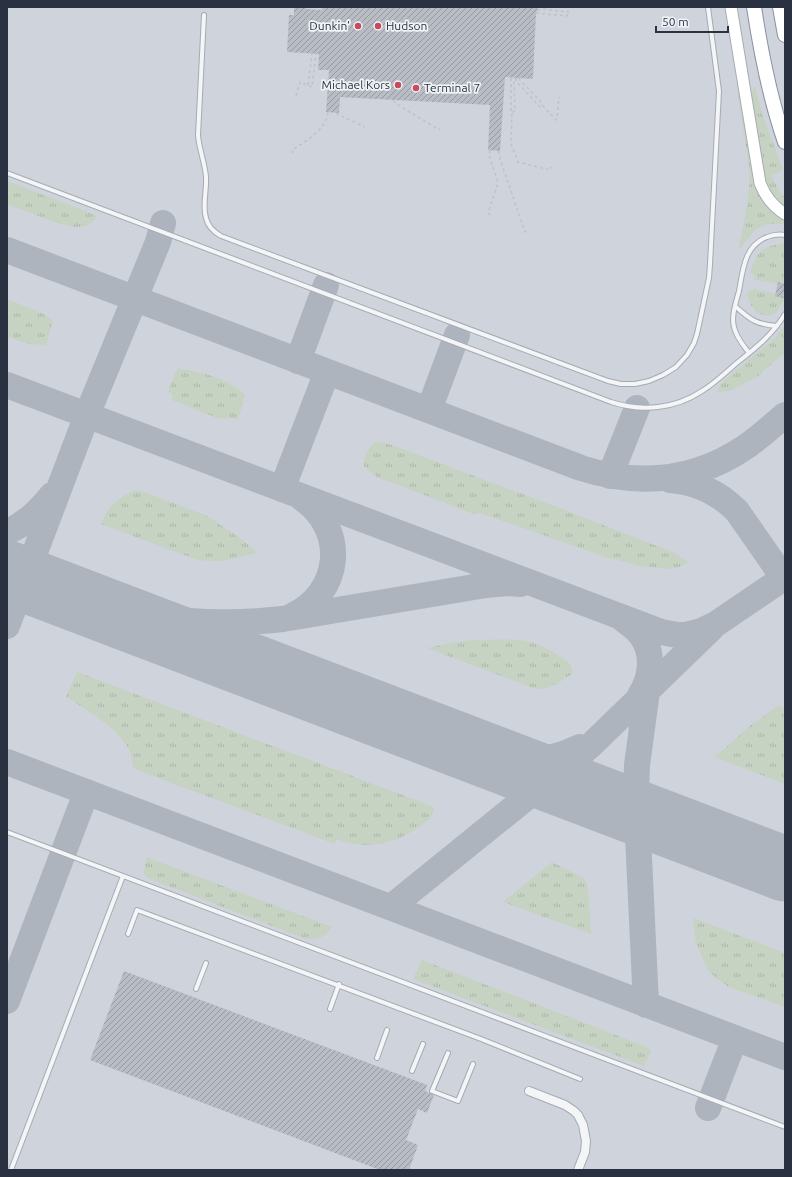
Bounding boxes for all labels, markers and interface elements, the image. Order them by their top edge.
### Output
scale bar [656,8,728,34]
text: 50 m [662,15,689,28]
place label: Dunkin' [309,19,350,32]
place label: Hudson [386,19,427,32]
marker: Dunkin' [353,21,363,31]
marker: Hudson [373,21,383,31]
place label: Michael Kors [322,78,390,91]
marker: Michael Kors [393,80,403,90]
place label: Terminal 7 [424,81,480,94]
marker: Terminal 7 [411,83,421,93]

